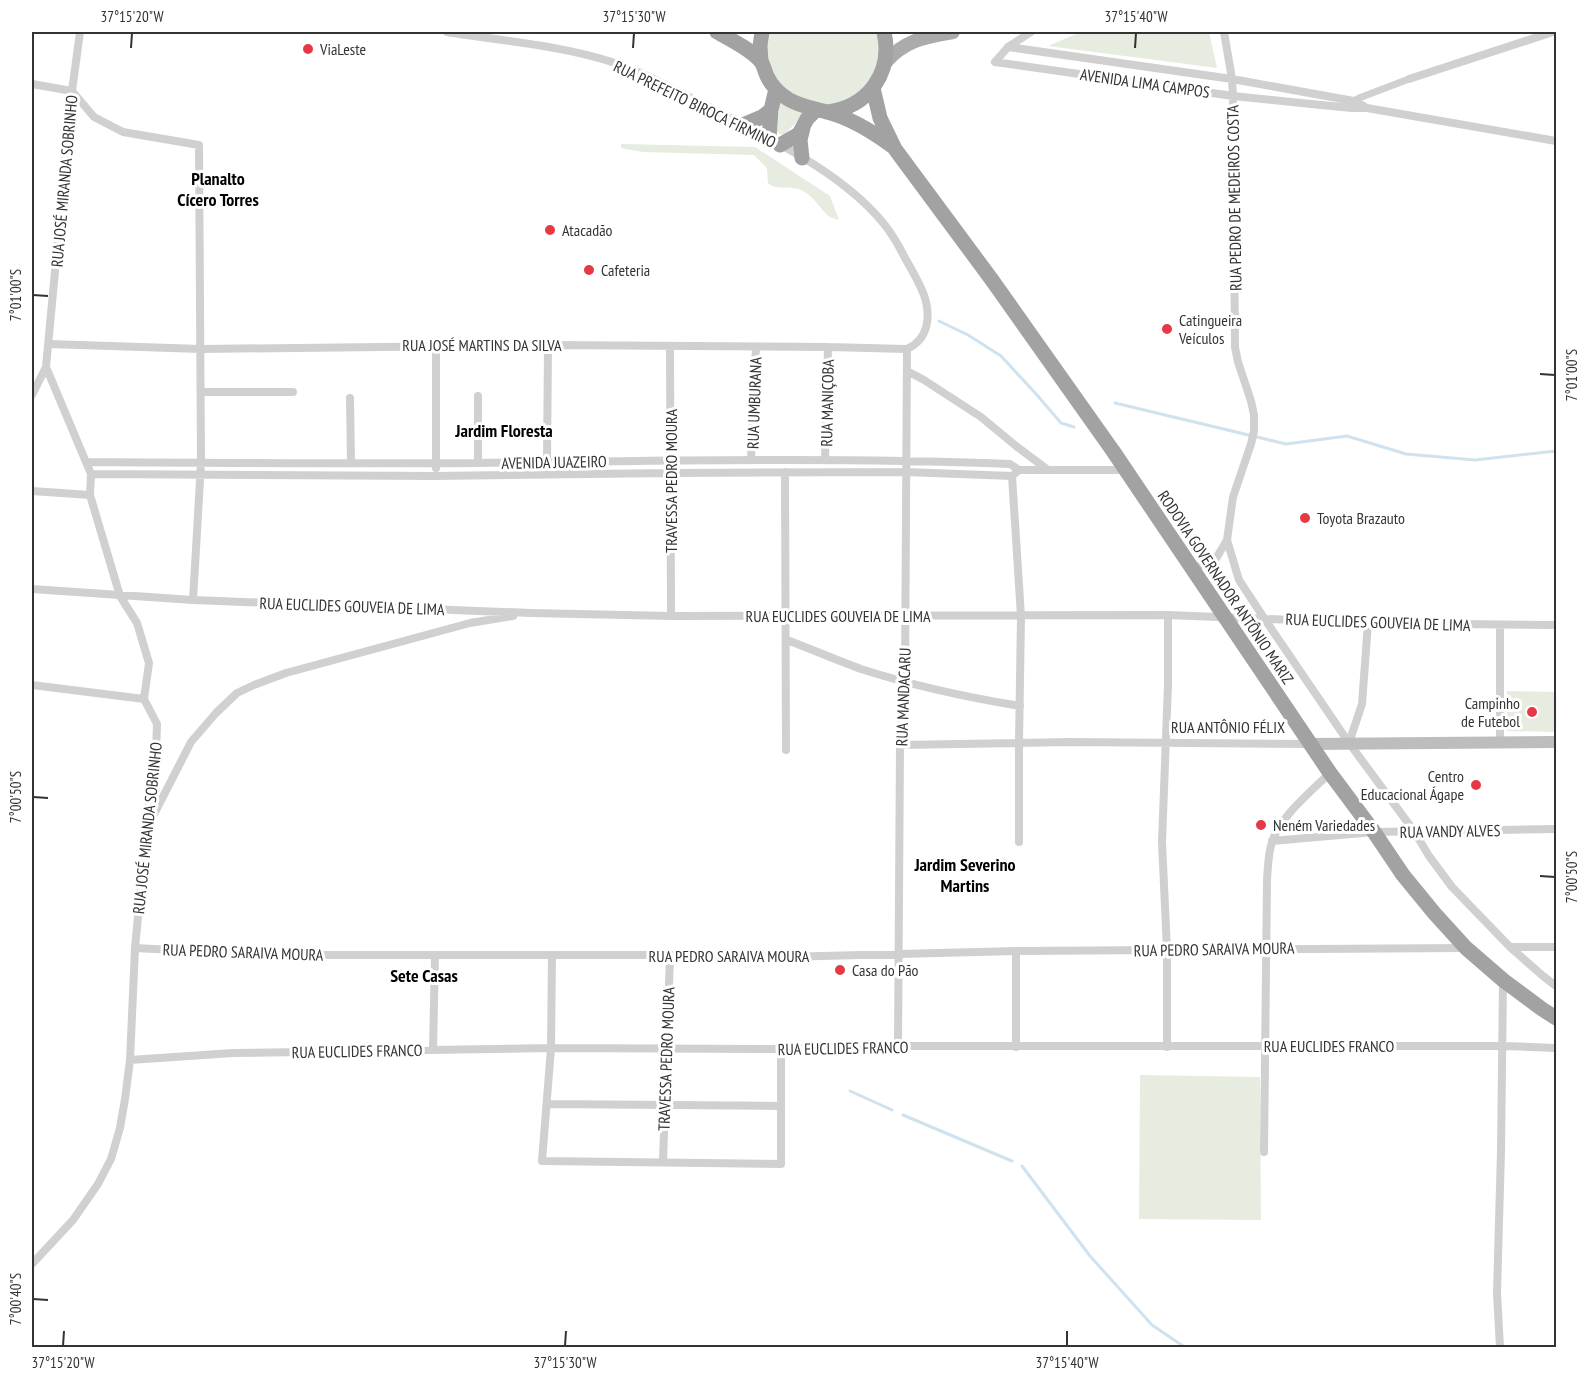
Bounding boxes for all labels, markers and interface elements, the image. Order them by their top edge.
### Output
text: 37°15'20"W [100,7,164,26]
text: 37°15'30"W [602,7,666,26]
text: 37°15'40"W [1104,7,1168,26]
place label: ViaLeste [319,39,366,59]
marker: ViaLeste [301,42,315,56]
street label: RUA PREFEITO BIROCA FIRMINO [611,56,780,152]
street label: AVENIDA LIMA CAMPOS [1079,64,1211,102]
street label: RUA JOSÉ MIRANDA SOBRINHO [47,94,82,268]
street label: RUA PEDRO DE MEDEIROS COSTA [1222,105,1246,291]
district label: Planalto Cícero Torres [177,167,259,211]
place label: Atacadão [562,220,613,240]
marker: Atacadão [543,223,557,237]
place label: Cafeteria [601,260,650,280]
marker: Cafeteria [582,263,596,277]
text: 7°01'00"S [6,269,25,321]
place label: Catingueira Veículos [1178,310,1242,348]
marker: Catingueira Veículos [1160,322,1174,336]
street label: RUA JOSÉ MARTINS DA SILVA [402,335,562,355]
text: 7°01'00"S [1562,349,1581,401]
street label: RUA UMBURANA [742,356,766,449]
street label: RUA MANIÇOBA [816,359,838,447]
street label: TRAVESSA PEDRO MOURA [661,409,681,553]
district label: Jardim Floresta [454,419,553,442]
street label: AVENIDA JUAZEIRO [501,451,607,473]
street label: RODOVIA GOVERNADOR ANTÔNIO MARIZ [1154,487,1298,687]
place label: Toyota Brazauto [1317,508,1405,528]
marker: Toyota Brazauto [1298,511,1312,525]
street label: RUA EUCLIDES GOUVEIA DE LIMA [259,593,445,619]
street label: RUA EUCLIDES GOUVEIA DE LIMA [745,606,931,626]
street label: RUA EUCLIDES GOUVEIA DE LIMA [1285,609,1471,635]
street label: RUA MANDACARU [891,647,915,747]
place label: Campinho de Futebol [1461,693,1520,731]
marker: Campinho de Futebol [1525,705,1539,719]
street label: RUA ANTÔNIO FÉLIX [1171,717,1285,737]
street label: RUA JOSÉ MIRANDA SOBRINHO [128,741,166,915]
place label: Centro Educacional Ágape [1361,766,1464,804]
text: 7°00'50"S [6,771,25,823]
marker: Centro Educacional Ágape [1469,778,1483,792]
place label: Neném Variedades [1273,815,1375,835]
marker: Neném Variedades [1254,818,1268,832]
street label: RUA VANDY ALVES [1399,820,1501,842]
text: 7°00'50"S [1562,851,1581,903]
district label: Jardim Severino Martins [913,853,1016,897]
street label: RUA PEDRO SARAIVA MOURA [1133,938,1295,960]
street label: RUA PEDRO SARAIVA MOURA [162,939,324,965]
street label: RUA PEDRO SARAIVA MOURA [649,946,810,966]
place label: Casa do Pão [852,960,919,980]
marker: Casa do Pão [833,963,847,977]
district label: Sete Casas [390,964,458,987]
street label: TRAVESSA PEDRO MOURA [653,986,679,1131]
street label: RUA EUCLIDES FRANCO [1264,1036,1395,1056]
street label: RUA EUCLIDES FRANCO [777,1037,909,1059]
street label: RUA EUCLIDES FRANCO [291,1040,423,1062]
text: 7°00'40"S [6,1273,25,1325]
text: 37°15'20"W [31,1353,95,1372]
text: 37°15'30"W [533,1353,597,1372]
text: 37°15'40"W [1035,1353,1099,1372]

